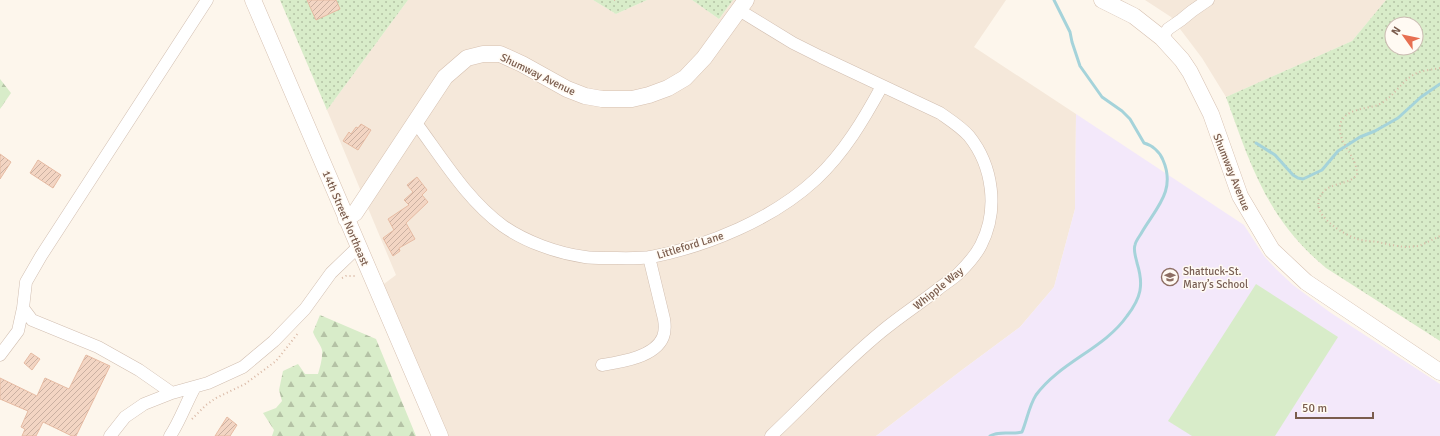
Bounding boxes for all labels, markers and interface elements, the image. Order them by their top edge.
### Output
north arrow [1384,16,1424,56]
text: N [1388,24,1404,38]
street label: Shumway Avenue [498,51,577,98]
street label: Shumway Avenue [1210,132,1253,213]
street label: 14th Street Northeast [320,169,372,268]
street label: Littleford Lane [655,229,725,262]
street label: Whipple Way [911,264,967,312]
place label: Shattuck-St. Mary’s School [1183,265,1248,291]
school or university icon: Shattuck-St. Mary’s School [1160,267,1180,287]
scale bar [1296,394,1373,420]
text: 50 m [1302,401,1327,416]

